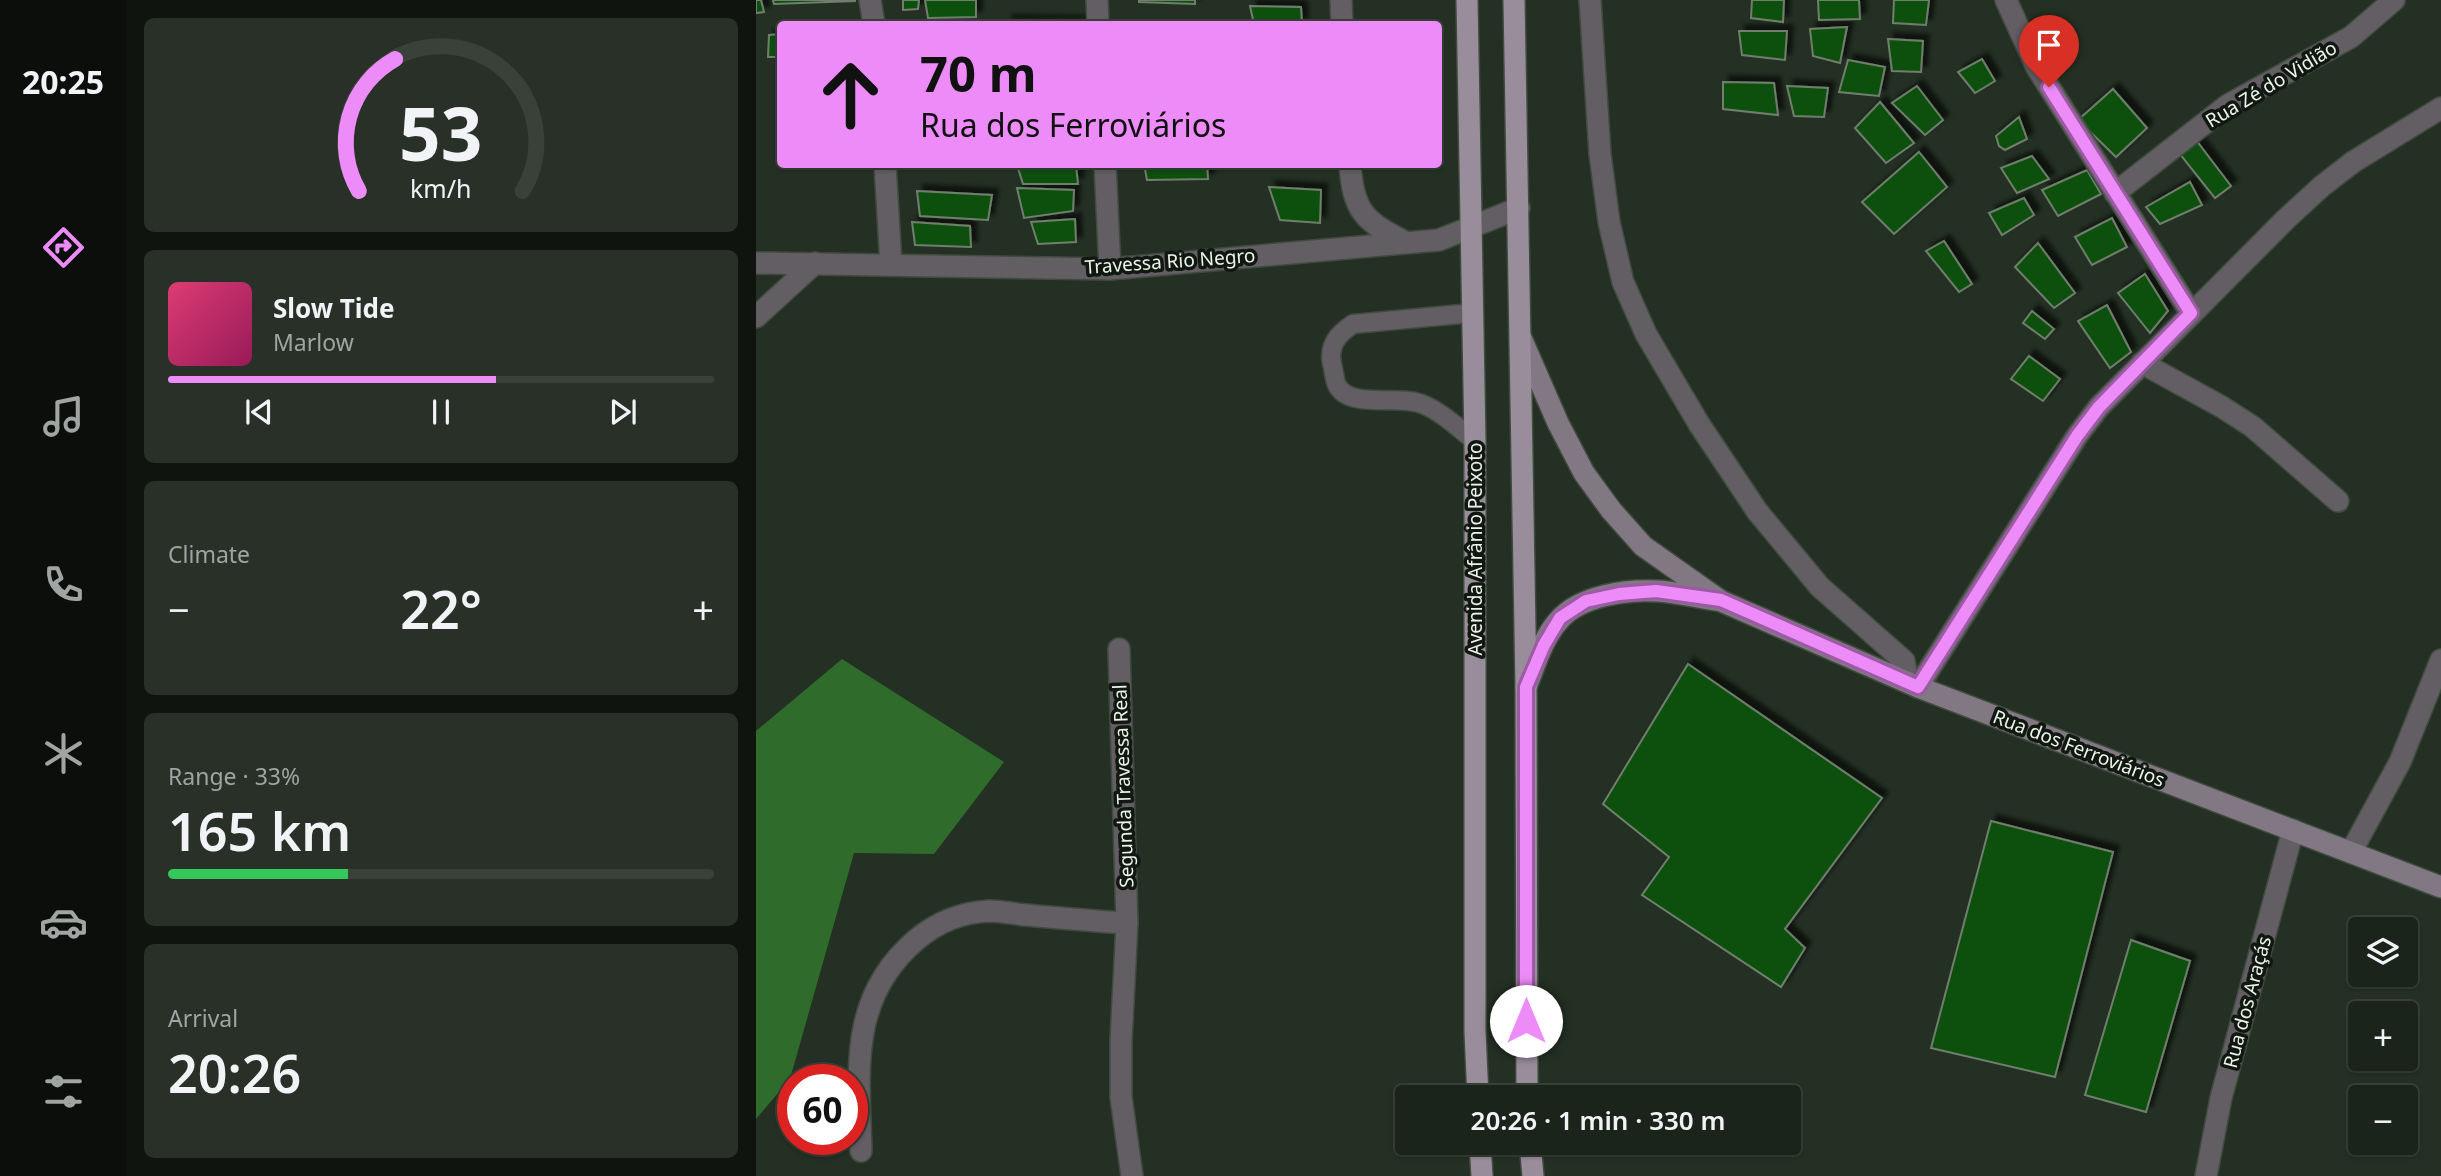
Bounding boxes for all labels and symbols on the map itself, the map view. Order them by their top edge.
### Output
pin [2019,15,2079,87]
street label: Rua Zé do Vidião [2201,35,2341,133]
street label: Travessa Rio Negro [1084,242,1256,280]
street label: Avenida Afrânio Peixoto [1462,443,1488,655]
street label: Segunda Travessa Real [1106,684,1140,888]
street label: Rua dos Ferroviários [1989,703,2169,793]
street label: Rua dos Araçás [2217,933,2277,1071]
position arrow [1489,984,1563,1058]
speed limit sign: 60 [777,1064,868,1155]

